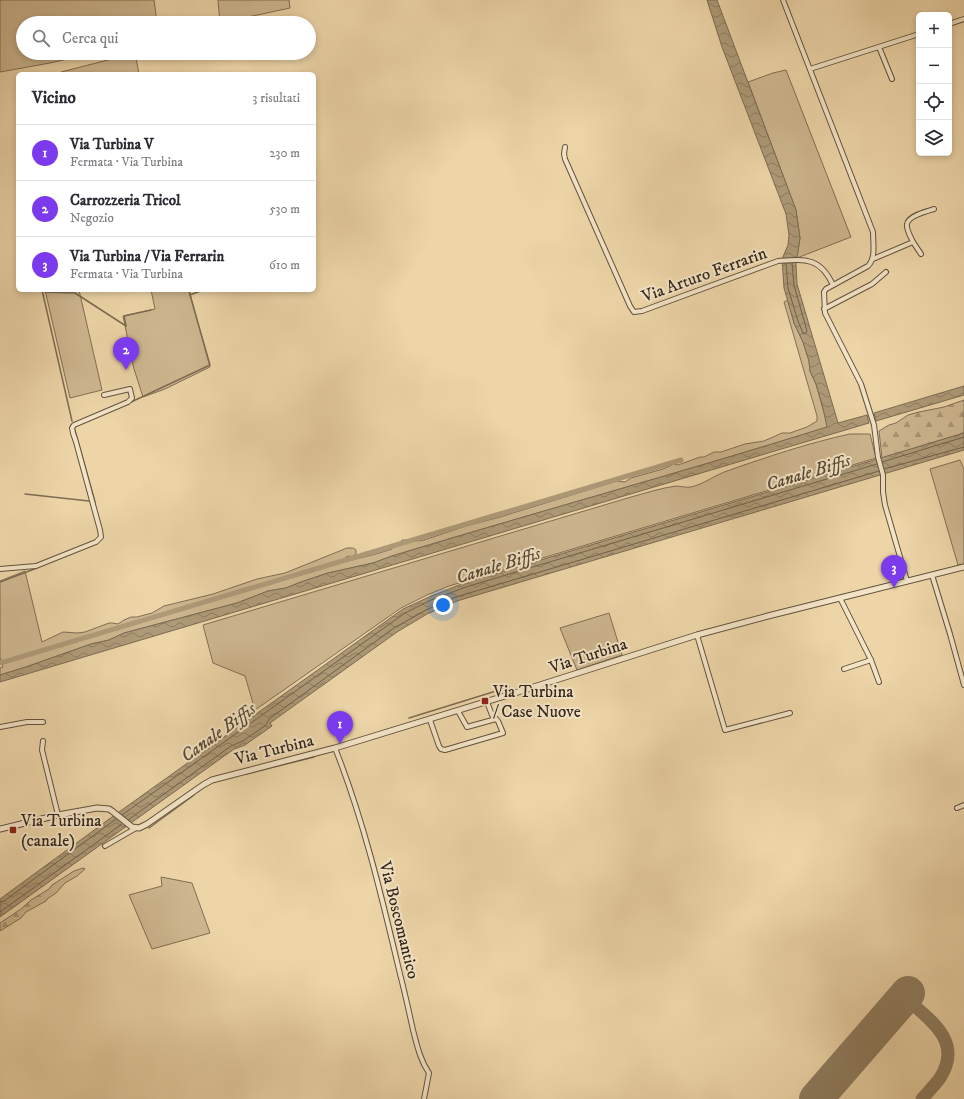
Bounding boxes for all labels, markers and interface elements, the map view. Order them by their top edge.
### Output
map controls [916,12,952,156]
button: + [916,12,952,48]
search box [16,16,316,60]
icon: search [30,27,52,49]
text: Cerca qui [62,29,118,48]
button: − [916,48,952,84]
button: locate [916,84,952,120]
text: Vicino [32,87,76,109]
text: 3 risultati [253,90,300,106]
button: layers [916,120,952,156]
text: Via Turbina V [70,135,154,154]
text: 1 [43,145,47,161]
text: 230 m [269,145,300,161]
text: Fermata · Via Turbina [70,154,183,170]
text: Carrozzeria Tricol [70,191,181,210]
text: 2 [42,201,48,217]
text: 530 m [269,201,300,217]
text: Negozio [70,210,114,226]
street label: Via Arturo Ferrarin [638,242,770,308]
text: Via Turbina / Via Ferrarin [70,247,224,266]
text: 3 [43,257,47,273]
text: 610 m [269,257,300,273]
text: Fermata · Via Turbina [70,266,183,282]
pin: 2 [113,337,139,370]
water label: Canale Biffis [763,449,854,496]
water label: Canale Biffis [453,542,544,589]
pin: 3 [881,555,907,588]
your location [433,595,453,615]
street label: Via Turbina [546,633,631,679]
place label: Via Turbina / Case Nuove [492,681,581,723]
marker: Via Turbina / Case Nuove [480,696,490,706]
water label: Canale Biffis [177,698,261,767]
pin: 1 [327,711,353,744]
street label: Via Turbina [232,729,317,771]
place label: Via Turbina (canale) [20,810,102,852]
marker: Via Turbina (canale) [8,825,18,835]
street label: Via Boscomantico [374,858,424,981]

